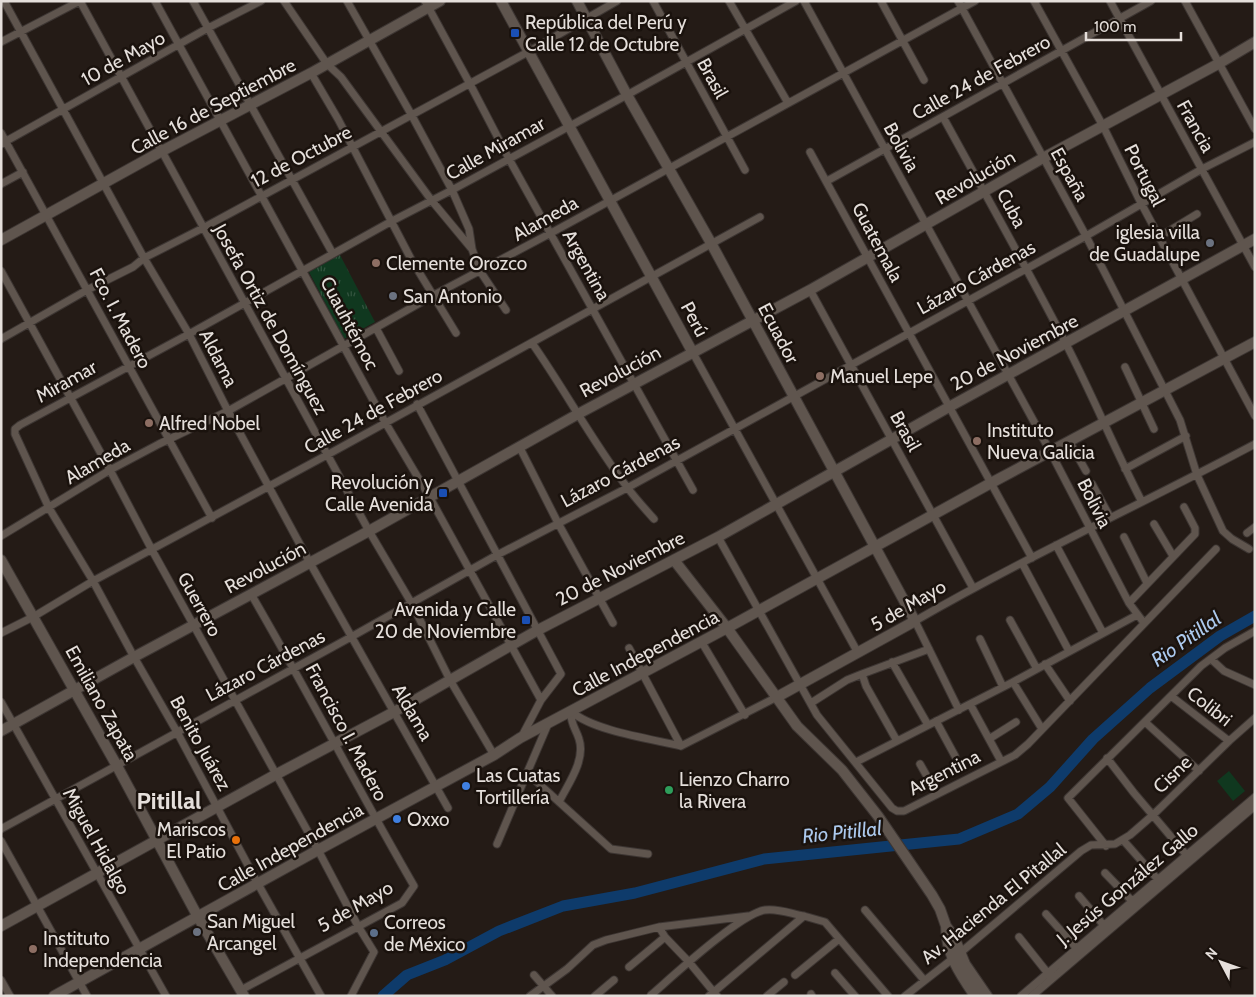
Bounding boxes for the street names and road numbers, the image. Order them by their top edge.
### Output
street label: 10 de Mayo [77,26,169,91]
street label: Calle 24 de Febrero [908,30,1054,125]
street label: Calle 16 de Septiembre [127,53,300,160]
street label: Brasil [692,54,733,103]
street label: Francia [1172,96,1219,157]
street label: Calle Miramar [442,112,549,185]
street label: Bolivia [879,119,924,176]
street label: 12 de Octubre [247,120,356,193]
street label: Portugal [1119,140,1170,211]
street label: España [1046,143,1094,205]
street label: Revolución [931,145,1019,210]
street label: Cuba [992,185,1031,232]
street label: Alameda [509,191,582,246]
street label: Guatemala [847,198,908,286]
street label: Josefa Ortiz de Domínguez [208,219,333,419]
street label: Argentina [558,226,615,305]
street label: Lázaro Cárdenas [913,235,1040,319]
street label: Fco. I. Madero [85,264,157,372]
street label: Cuauhtémoc [315,273,384,374]
street label: Perú [676,298,713,341]
street label: Ecuador [753,299,804,367]
street label: 20 de Noviembre [946,309,1082,396]
street label: Aldama [194,326,243,391]
street label: Revolución [576,341,665,402]
street label: Miramar [32,355,101,408]
street label: Calle 24 de Febrero [300,364,446,459]
street label: Brasil [885,407,926,456]
street label: Lázaro Cárdenas [557,430,684,512]
street label: Alameda [61,434,134,489]
street label: Bolivia [1072,474,1117,532]
street label: 20 de Noviembre [552,526,689,611]
street label: Revolución [221,537,310,598]
street label: Guerrero [173,568,227,640]
street label: 5 de Mayo [867,575,950,636]
street label: Calle Independencia [568,605,723,702]
street label: Lázaro Cárdenas [202,624,329,706]
street label: Emiliano Zapata [60,642,143,765]
street label: Francisco I. Madero [301,660,392,805]
street label: Aldama [387,680,438,745]
street label: Colibri [1183,682,1237,731]
street label: Benito Juárez [165,692,236,795]
street label: Argentina [905,745,984,800]
street label: Cisne [1148,750,1197,798]
street label: Miguel Hidalgo [58,784,135,899]
street label: Calle Independencia [213,798,367,897]
street label: J. Jesús González Gallo [1051,818,1203,951]
street label: Av. Hacienda El Pitallal [916,838,1071,969]
street label: 5 de Mayo [314,876,397,937]

